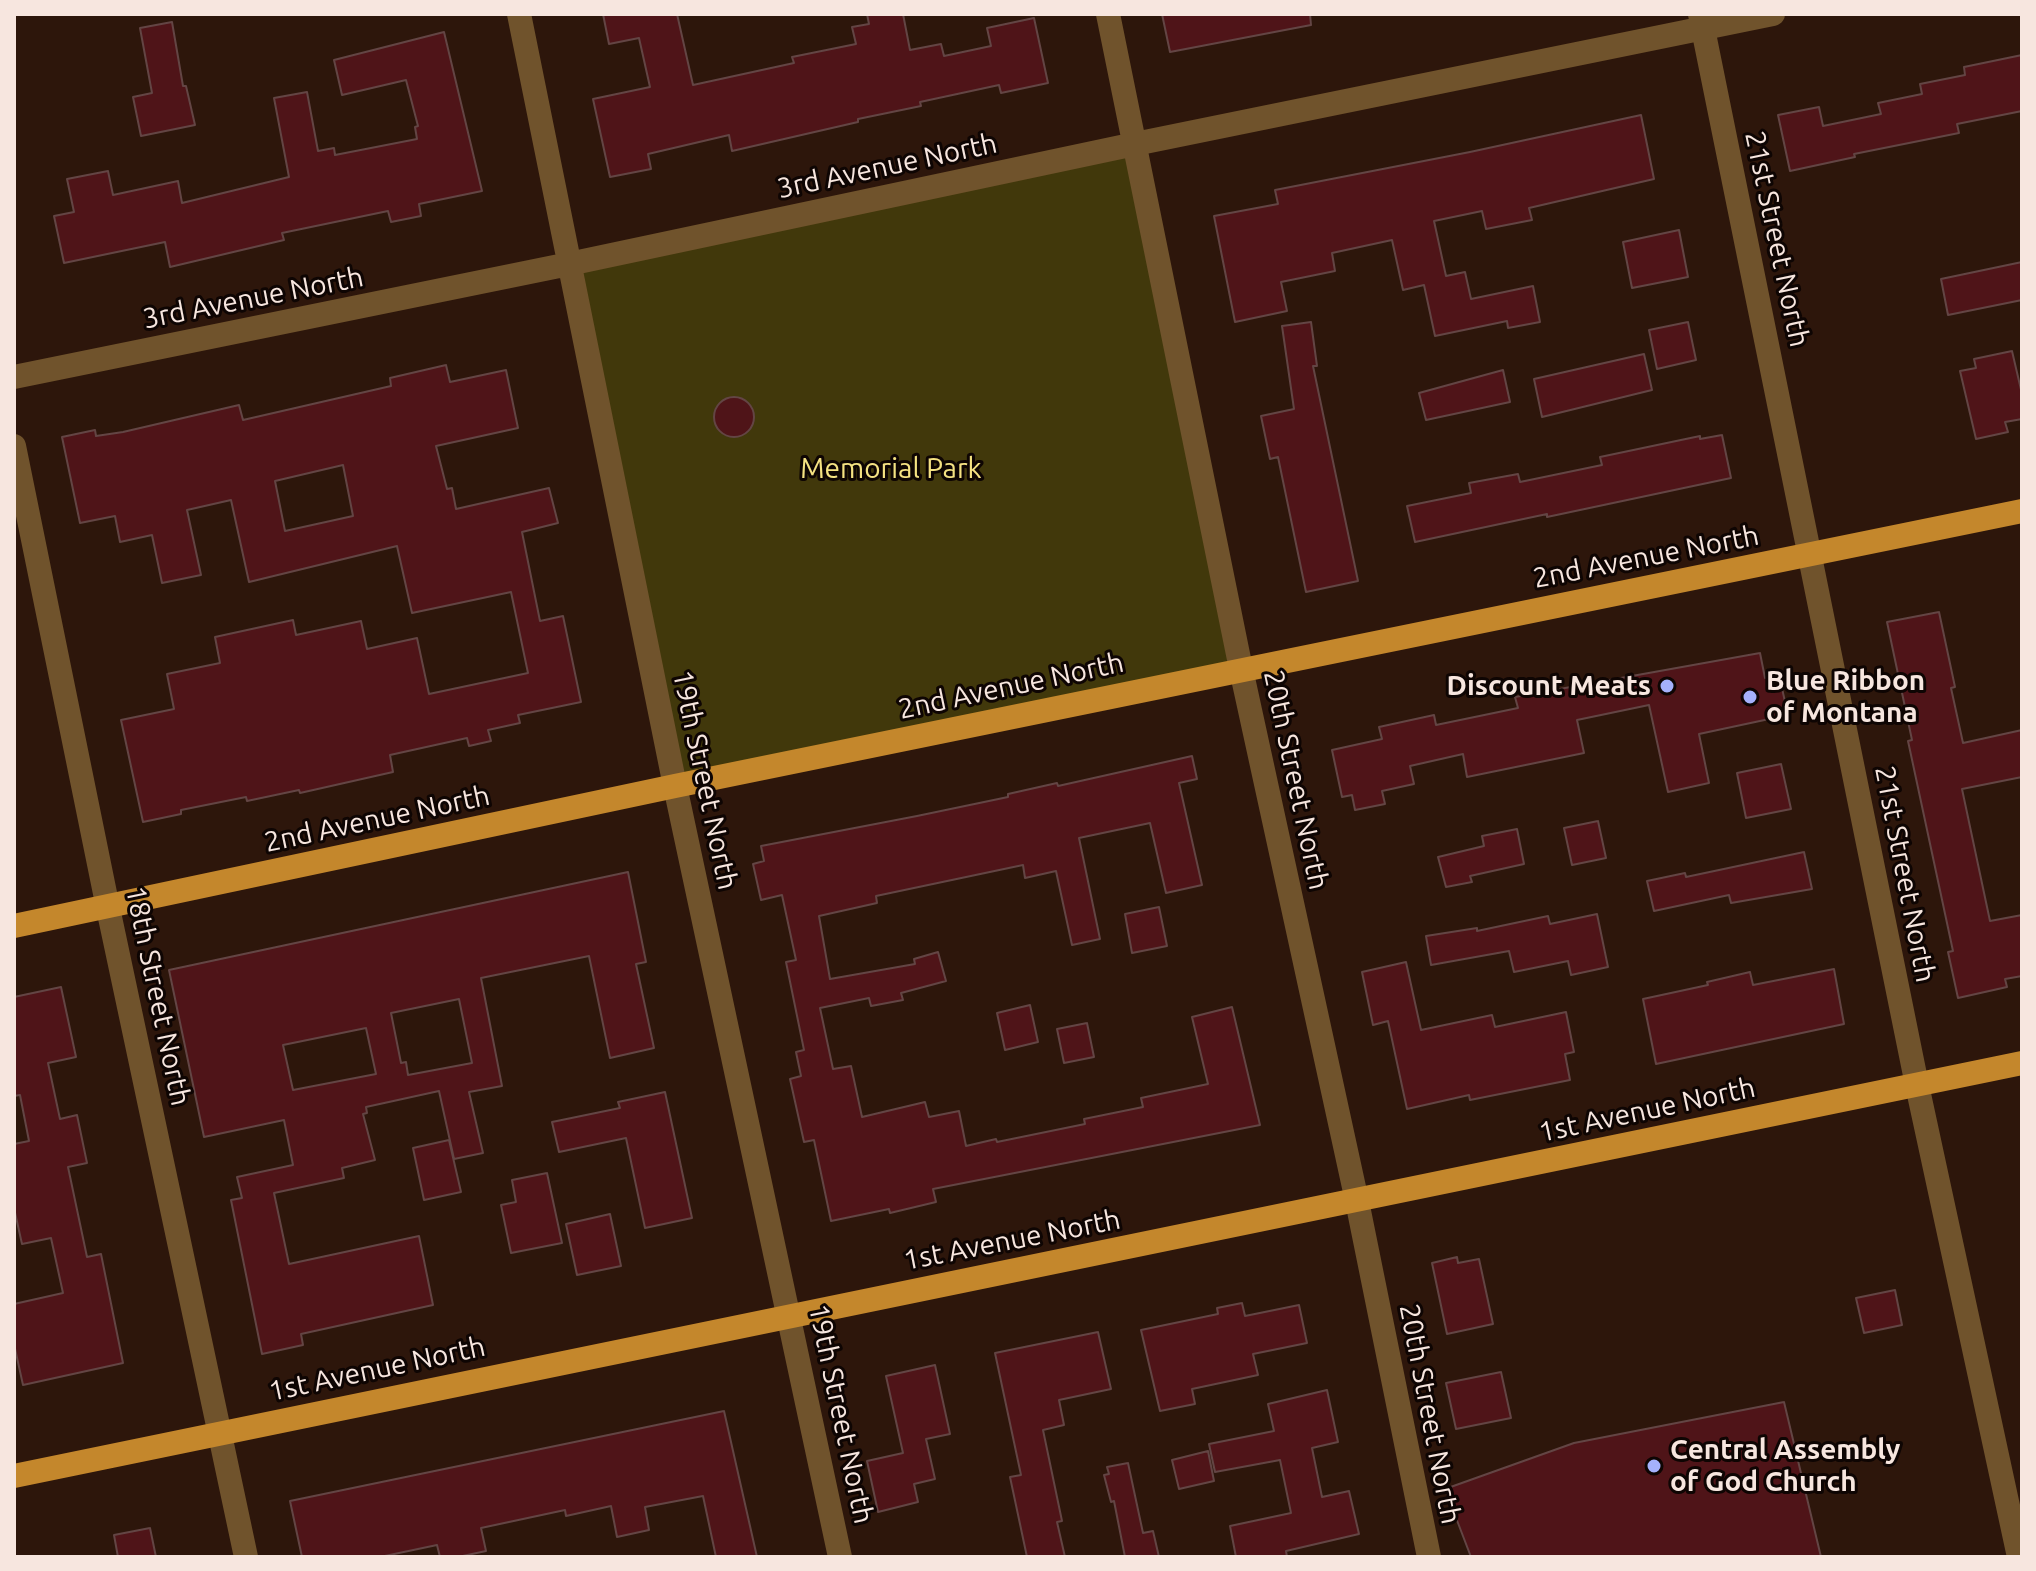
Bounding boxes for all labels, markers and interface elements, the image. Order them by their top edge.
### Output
street label: 3rd Avenue North [774,126,1000,206]
street label: 21st Street North [1738,128,1816,350]
street label: 3rd Avenue North [140,260,366,336]
park label: Memorial Park [800,452,982,486]
street label: 2nd Avenue North [1530,519,1762,595]
street label: 2nd Avenue North [895,646,1127,726]
place label: Blue Ribbon of Montana [1766,664,1925,730]
street label: 19th Street North [665,667,745,893]
street label: 20th Street North [1256,667,1336,893]
place label: Discount Meats [1447,669,1651,703]
marker: Discount Meats [1658,677,1676,695]
marker: Blue Ribbon of Montana [1741,688,1759,706]
street label: 21st Street North [1868,763,1942,985]
street label: 2nd Avenue North [261,779,493,859]
street label: 18th Street North [118,883,198,1109]
street label: 1st Avenue North [1536,1071,1758,1149]
street label: 1st Avenue North [901,1203,1123,1277]
street label: 19th Street North [801,1301,881,1527]
street label: 20th Street North [1392,1301,1468,1527]
street label: 1st Avenue North [266,1330,488,1408]
place label: Central Assembly of God Church [1670,1433,1900,1499]
marker: Central Assembly of God Church [1645,1457,1663,1475]

